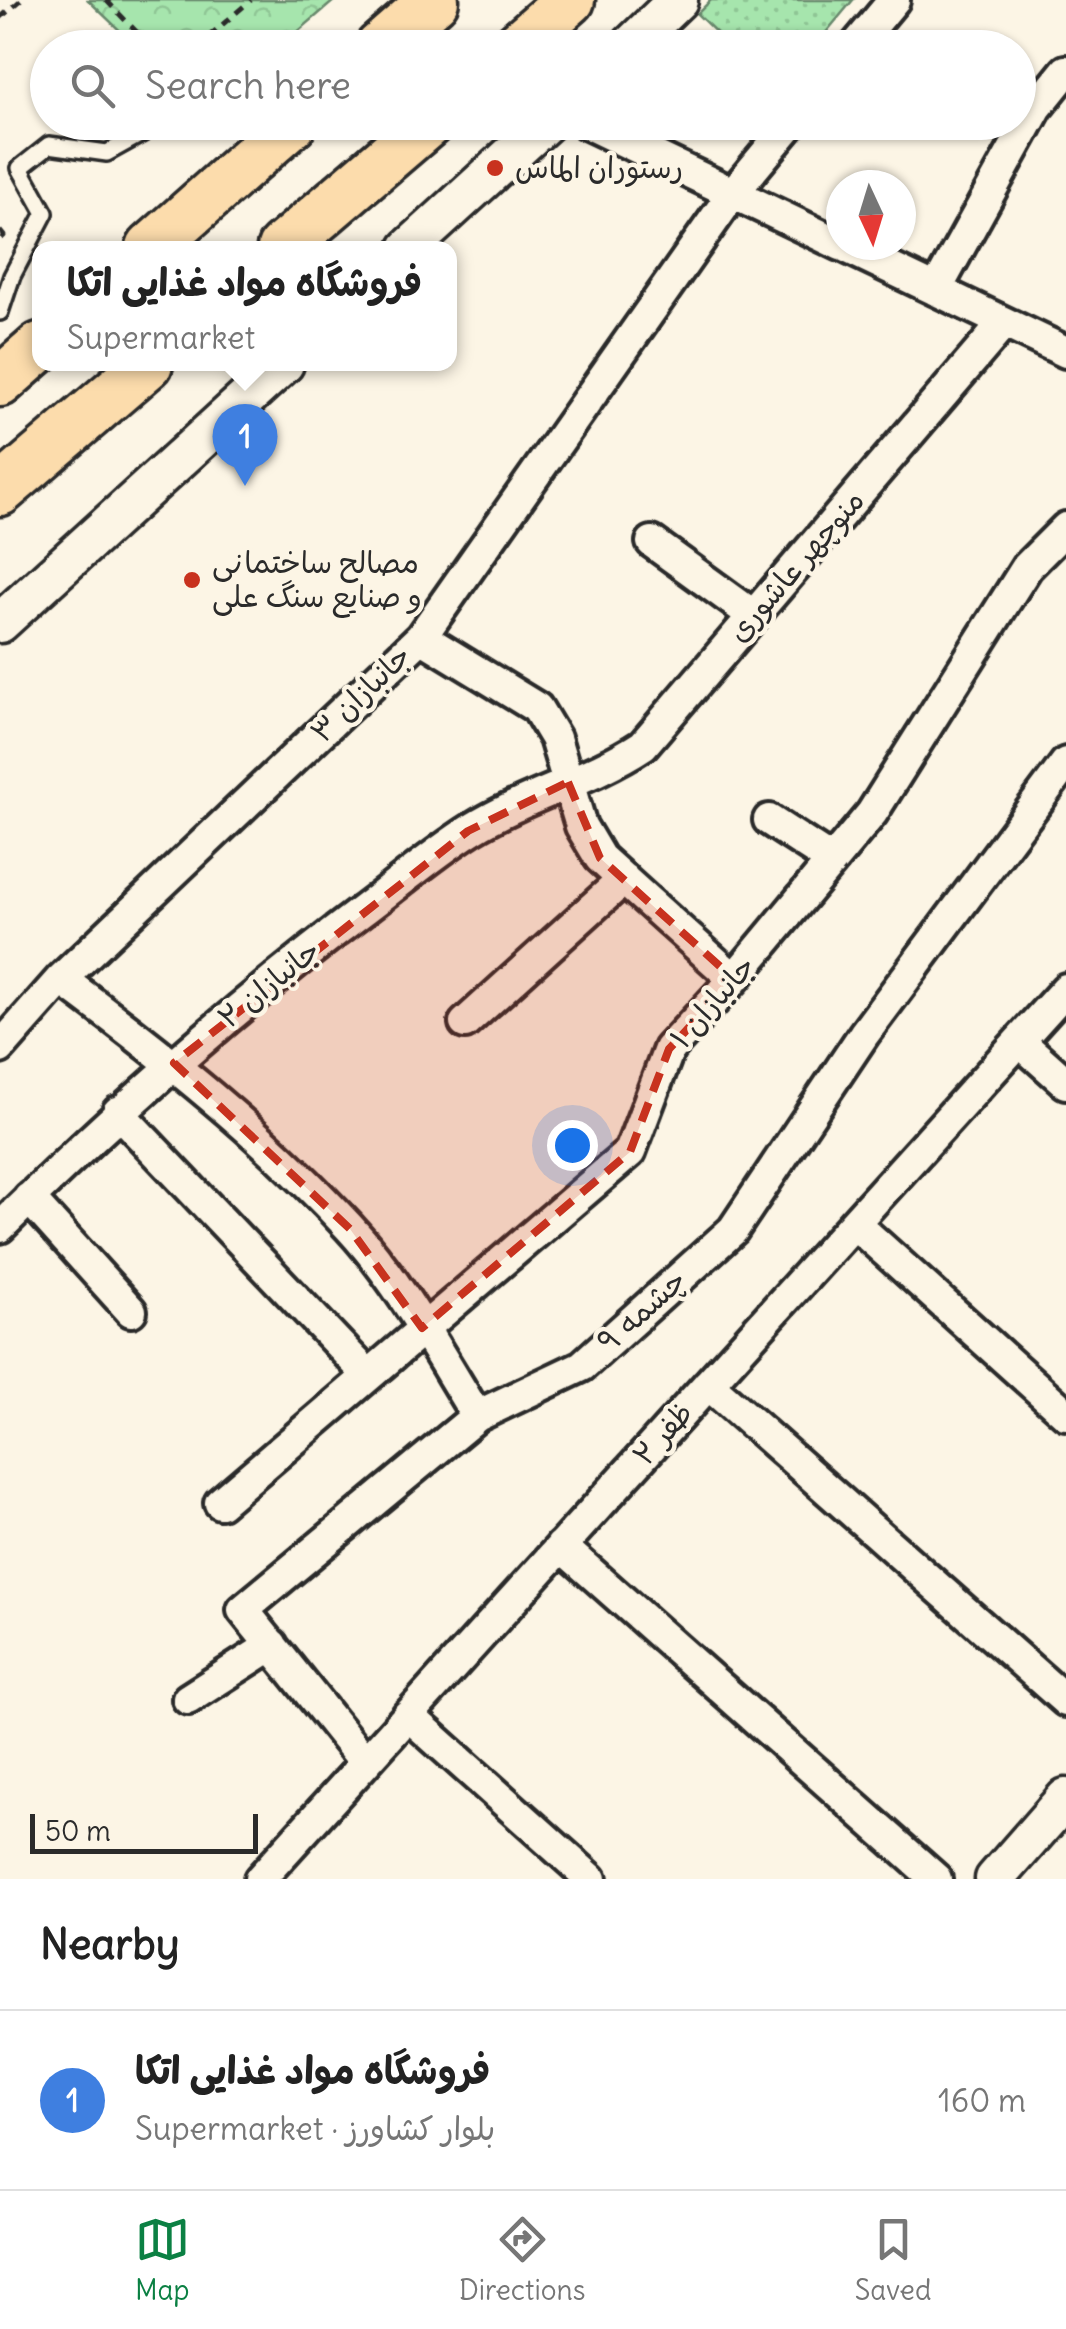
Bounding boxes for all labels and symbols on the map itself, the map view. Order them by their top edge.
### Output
place label: رستوران الماس [515,148,683,188]
marker: رستوران الماس [484,157,506,179]
north arrow [826,170,916,260]
pin: 1 [212,404,278,486]
street label: منوچهر عاشوری [719,481,873,651]
place label: مصالح ساختمانی و صنایع سنگ علی [212,543,422,619]
marker: مصالح ساختمانی و صنایع سنگ علی [181,569,203,591]
street label: جانبازان ۳ [302,636,418,750]
street label: جانبازان ۲ [210,931,327,1036]
street label: جانبازان ۱ [661,947,763,1056]
your location [547,1120,598,1171]
street label: چشمه ۹ [589,1260,694,1361]
street label: ظفر ۲ [624,1394,700,1473]
scale bar [30,1809,258,1854]

